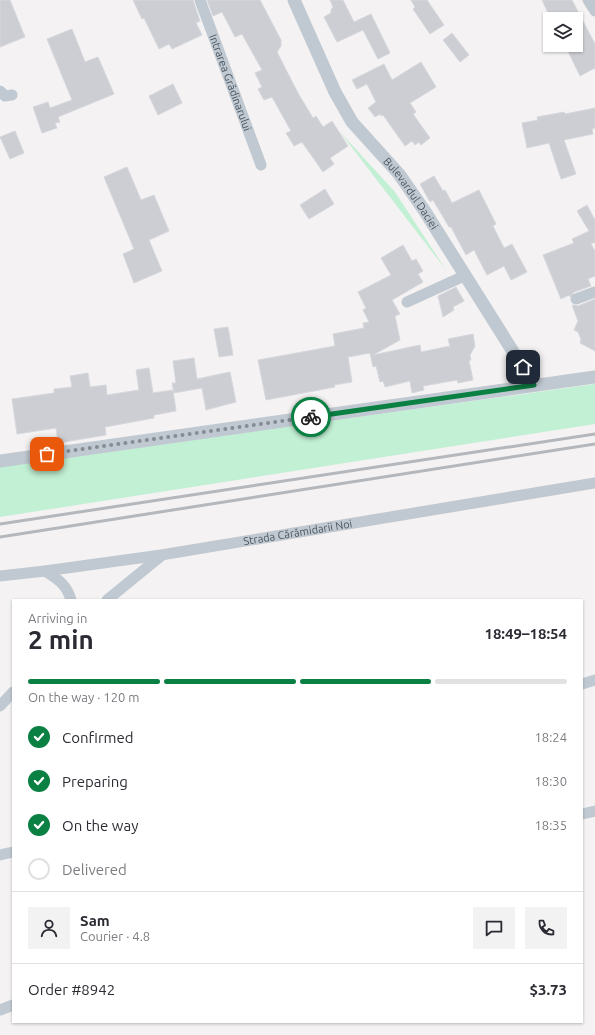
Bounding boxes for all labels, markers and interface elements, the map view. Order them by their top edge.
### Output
map controls [543,12,583,52]
button: layers [543,12,583,52]
street label: Intrarea Grădinarului [207,33,254,133]
street label: Bulevardul Daciei [381,155,441,232]
pin [506,350,540,384]
icon: home [512,356,534,378]
courier [291,397,331,437]
icon: bike [300,406,322,428]
pin [30,437,64,471]
icon: bag [36,443,58,465]
street label: Strada Cărămidarii Noi [242,517,353,547]
text: Arriving in [28,611,87,625]
text: 2 min [28,625,94,654]
text: 18:49–18:54 [484,625,567,642]
text: On the way · 120 m [28,690,140,704]
icon: check [28,726,50,748]
text: Confirmed [62,729,134,746]
text: 18:24 [534,730,567,744]
icon: check [28,770,50,792]
text: Preparing [62,773,128,790]
text: 18:30 [534,774,567,788]
icon: check [28,814,50,836]
text: On the way [62,817,138,834]
text: 18:35 [534,818,567,832]
text: Delivered [62,861,127,878]
button: person [28,907,70,949]
button: chat [473,907,515,949]
button: phone [525,907,567,949]
text: Sam [80,912,110,929]
text: Courier · 4.8 [80,929,150,943]
text: Order #8942 [28,981,115,998]
text: $3.73 [529,981,567,998]

